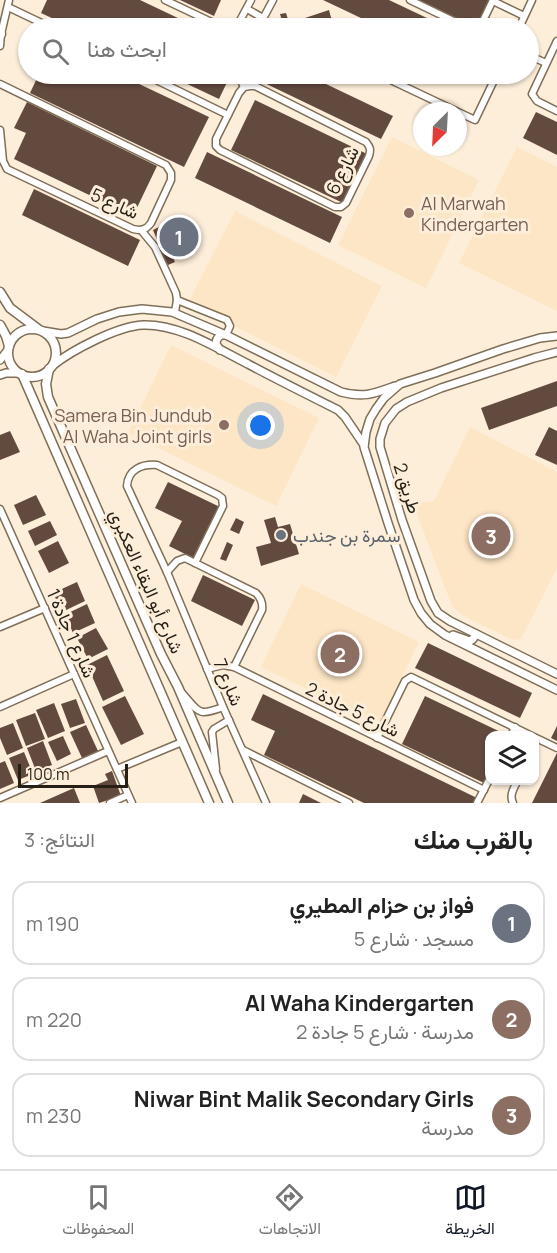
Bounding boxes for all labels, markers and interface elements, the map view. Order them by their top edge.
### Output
search box [18,18,539,84]
text: ابحث هنا [87,34,167,64]
icon: search [39,35,72,68]
north arrow [413,102,467,156]
street label: شارع 6 [320,142,365,199]
street label: شارع 5 [87,182,143,225]
place label: Al Marwah Kindergarten [421,191,529,236]
marker: Al Marwah Kindergarten [402,206,416,220]
pin: 1 [160,214,198,260]
place label: Samera Bin Jundub Al Waha Joint girls [54,403,212,448]
your location [246,411,275,440]
marker: Samera Bin Jundub Al Waha Joint girls [217,418,231,432]
street label: طريق 2 [389,460,427,516]
street label: شارع أبو البقاء العكبري [101,505,190,659]
pin: 3 [472,514,510,558]
place label: سمرة بن جندب [293,523,400,547]
marker: سمرة بن جندب [274,528,288,542]
street label: شارع 1 جادة 1 [41,585,102,682]
pin: 2 [320,632,360,676]
street label: شارع 7 [207,655,250,710]
street label: شارع 5 جادة 2 [302,676,404,743]
map controls [485,731,539,785]
button: layers [485,731,539,785]
scale bar [18,761,128,788]
text: 100 m [27,763,70,785]
text: بالقرب منك [414,821,533,857]
text: النتائج: 3 [24,826,95,853]
text: فواز بن حزام المطيري [290,890,474,920]
text: 190 m [26,910,79,937]
text: 1 [507,910,516,937]
text: مسجد · شارع 5 [354,925,474,952]
text: Al Waha Kindergarten [245,988,474,1018]
text: 220 m [26,1006,82,1033]
text: 2 [506,1006,517,1033]
text: مدرسة · شارع 5 جادة 2 [296,1018,474,1045]
text: Niwar Bint Malik Secondary Girls [134,1084,474,1114]
text: 230 m [26,1102,82,1129]
text: 3 [506,1102,517,1129]
text: مدرسة [421,1114,474,1141]
tab: المحفوظات [62,1181,134,1243]
tab: الاتجاهات [259,1181,321,1243]
tab: الخريطة [445,1181,495,1243]

